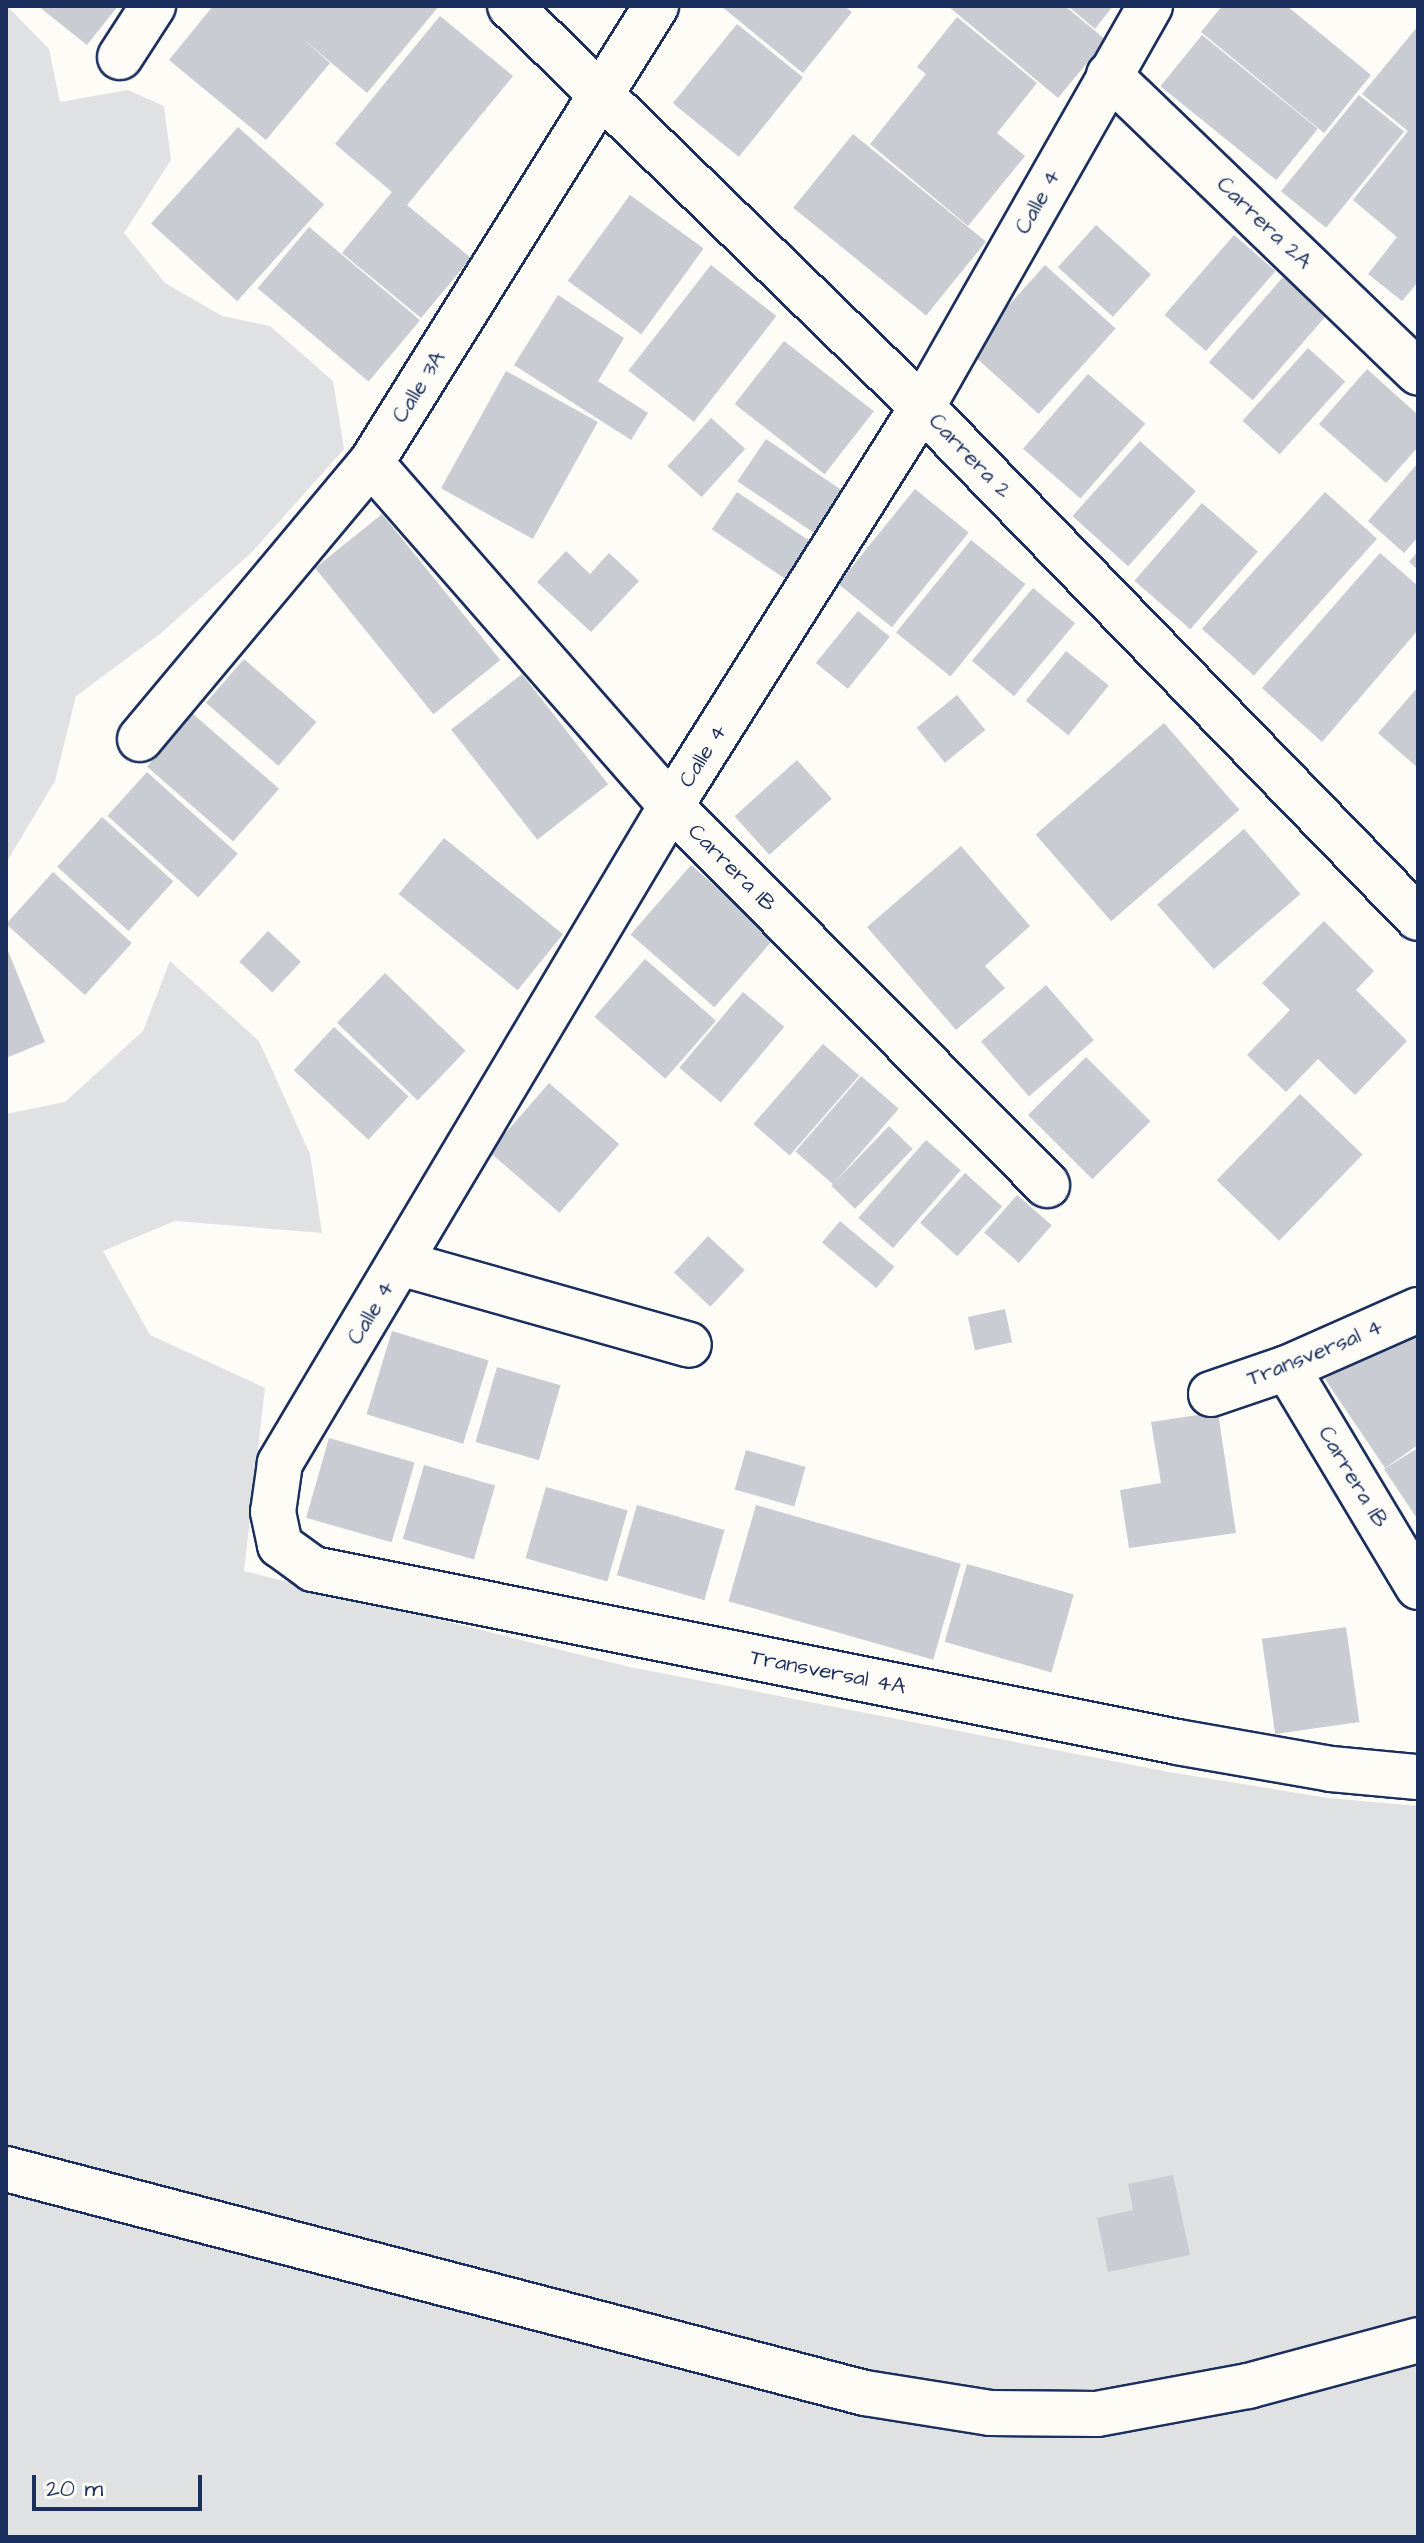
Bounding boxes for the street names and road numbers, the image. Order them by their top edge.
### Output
street label: Calle 4 [1010,165,1066,239]
street label: Carrera 2A [1211,171,1317,275]
street label: Calle 3A [387,346,451,428]
street label: Carrera 2 [923,408,1017,504]
street label: Calle 4 [673,720,733,792]
street label: Carrera 1B [683,819,781,917]
street label: Calle 4 [342,1276,400,1350]
street label: Transversal 4 [1243,1314,1387,1392]
street label: Carrera 1B [1312,1422,1394,1532]
street label: Transversal 4A [748,1644,908,1700]

